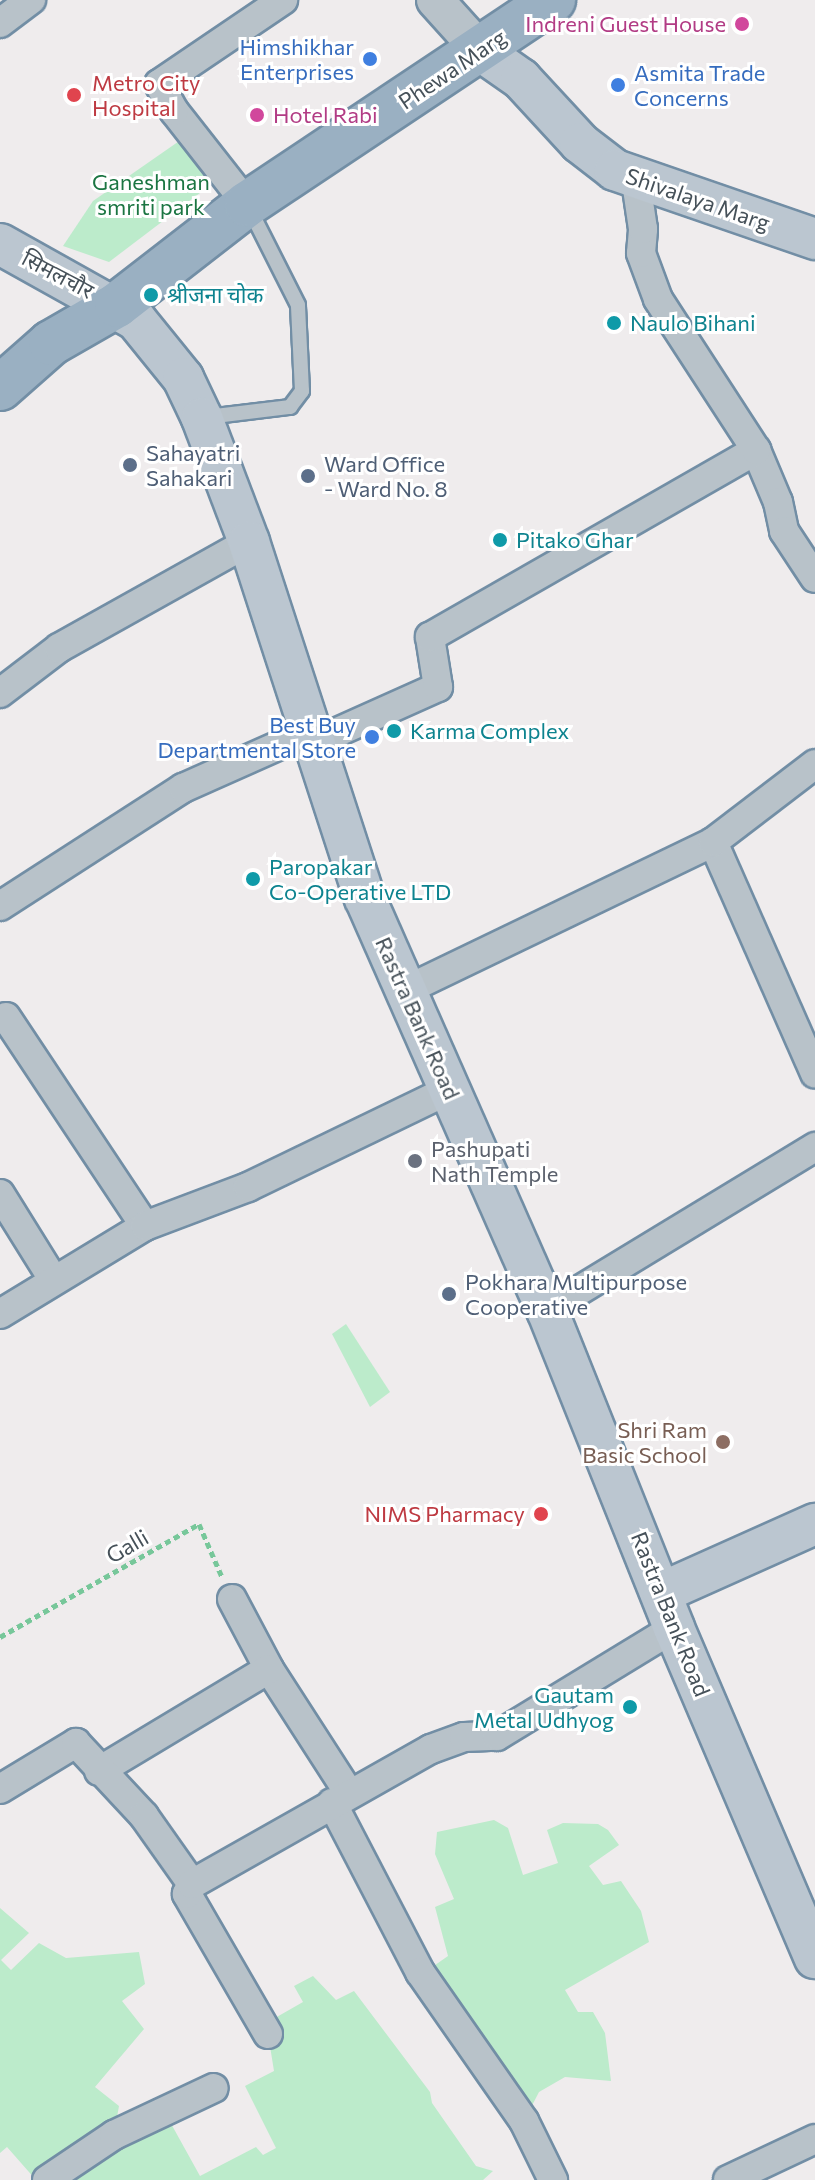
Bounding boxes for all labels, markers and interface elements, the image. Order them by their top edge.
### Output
place label: Indreni Guest House [525,11,726,37]
marker: Indreni Guest House [733,15,751,33]
street label: Phewa Marg [393,23,511,115]
place label: Himshikhar Enterprises [240,33,354,84]
marker: Himshikhar Enterprises [361,50,379,68]
place label: Asmita Trade Concerns [634,59,765,110]
place label: Metro City Hospital [92,69,200,120]
marker: Asmita Trade Concerns [609,76,627,94]
marker: Metro City Hospital [63,84,85,106]
place label: Hotel Rabi [273,102,378,128]
marker: Hotel Rabi [248,106,266,124]
street label: Shivalaya Marg [623,162,773,236]
park label: Ganeshman smriti park [92,168,210,220]
street label: सिमलचौर [18,244,98,304]
place label: श्रीजना चोक [167,282,263,308]
marker: श्रीजना चोक [142,286,160,304]
place label: Naulo Bihani [630,310,756,336]
marker: Naulo Bihani [605,314,623,332]
place label: Sahayatri Sahakari [146,439,240,490]
place label: Ward Office - Ward No. 8 [324,450,448,502]
marker: Sahayatri Sahakari [121,456,139,474]
marker: Ward Office - Ward No. 8 [299,467,317,485]
place label: Pitako Ghar [516,527,634,553]
marker: Pitako Ghar [491,531,509,549]
place label: Best Buy Departmental Store [157,711,356,762]
place label: Karma Complex [410,718,569,744]
marker: Karma Complex [385,722,403,740]
marker: Best Buy Departmental Store [363,728,381,746]
place label: Paropakar Co-Operative LTD [269,853,451,904]
marker: Paropakar Co-Operative LTD [244,870,262,888]
street label: Rastra Bank Road [370,933,466,1103]
place label: Pashupati Nath Temple [431,1135,558,1186]
marker: Pashupati Nath Temple [406,1152,424,1170]
place label: Pokhara Multipurpose Cooperative [465,1268,687,1320]
marker: Pokhara Multipurpose Cooperative [440,1285,458,1303]
place label: Shri Ram Basic School [582,1416,707,1468]
marker: Shri Ram Basic School [714,1433,732,1451]
place label: NIMS Pharmacy [364,1501,525,1527]
marker: NIMS Pharmacy [532,1505,550,1523]
street label: Galli [101,1523,153,1569]
street label: Rastra Bank Road [626,1528,716,1700]
place label: Gautam Metal Udhyog [474,1681,614,1732]
marker: Gautam Metal Udhyog [621,1698,639,1716]

